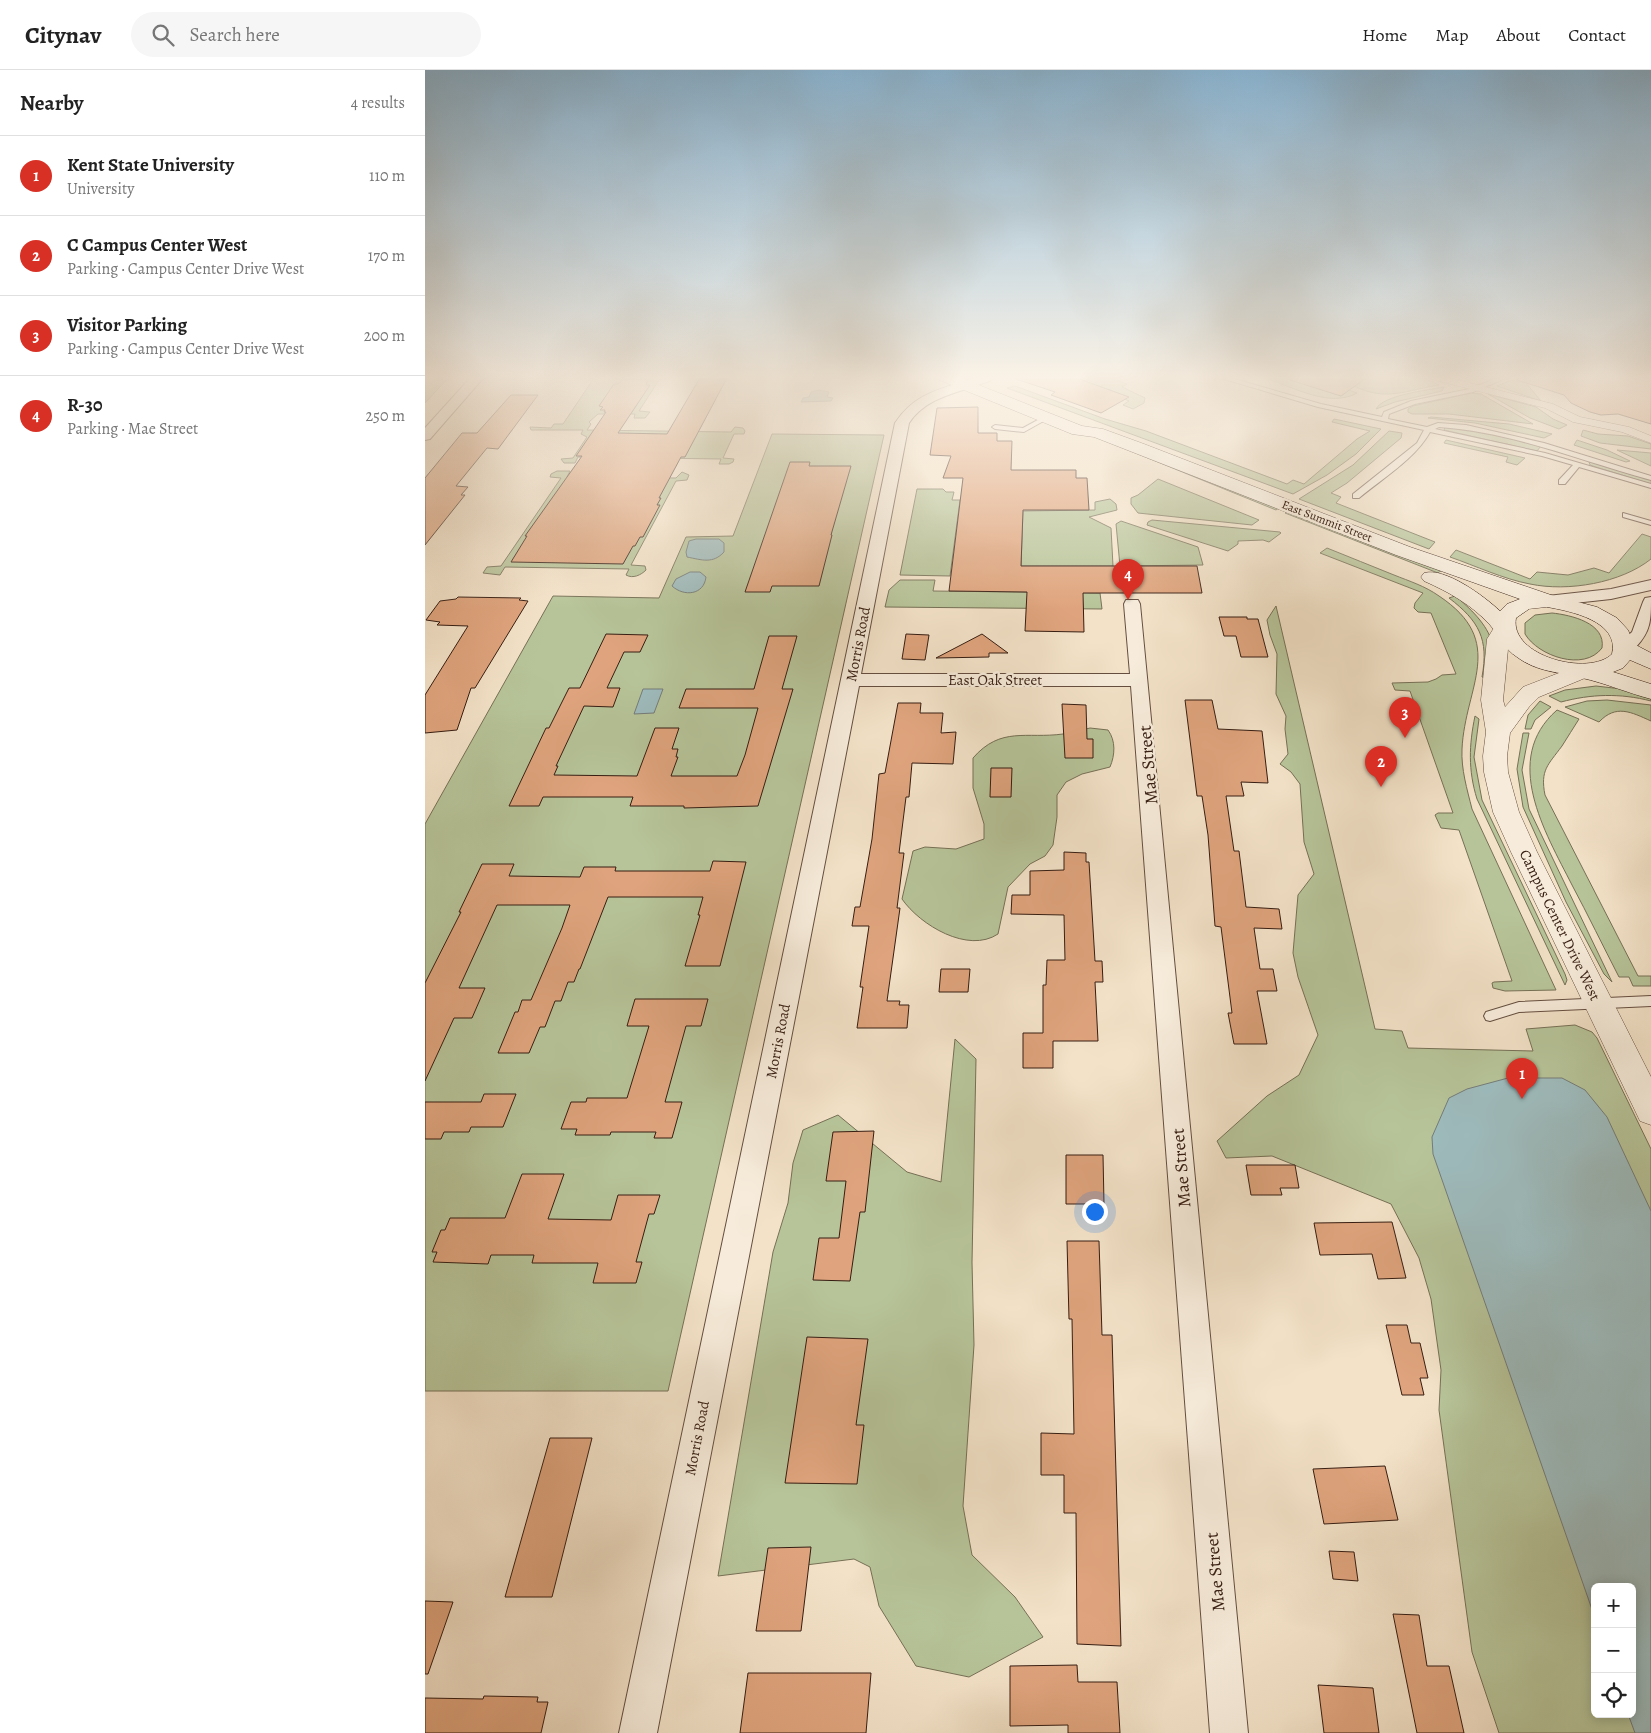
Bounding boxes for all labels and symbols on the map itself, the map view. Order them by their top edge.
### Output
street label: East Summit Street [1279,496,1375,546]
pin: 4 [1112,559,1144,600]
street label: Morris Road [841,604,875,683]
street label: East Oak Street [948,670,1042,690]
pin: 3 [1389,697,1421,738]
street label: Mae Street [1133,724,1163,806]
pin: 2 [1365,746,1397,787]
street label: Campus Center Drive West [1515,846,1605,1004]
street label: Morris Road [761,1001,795,1080]
pin: 1 [1506,1058,1538,1099]
street label: Mae Street [1166,1127,1196,1209]
your location [1082,1199,1108,1225]
street label: Morris Road [680,1398,714,1477]
street label: Mae Street [1200,1531,1230,1613]

